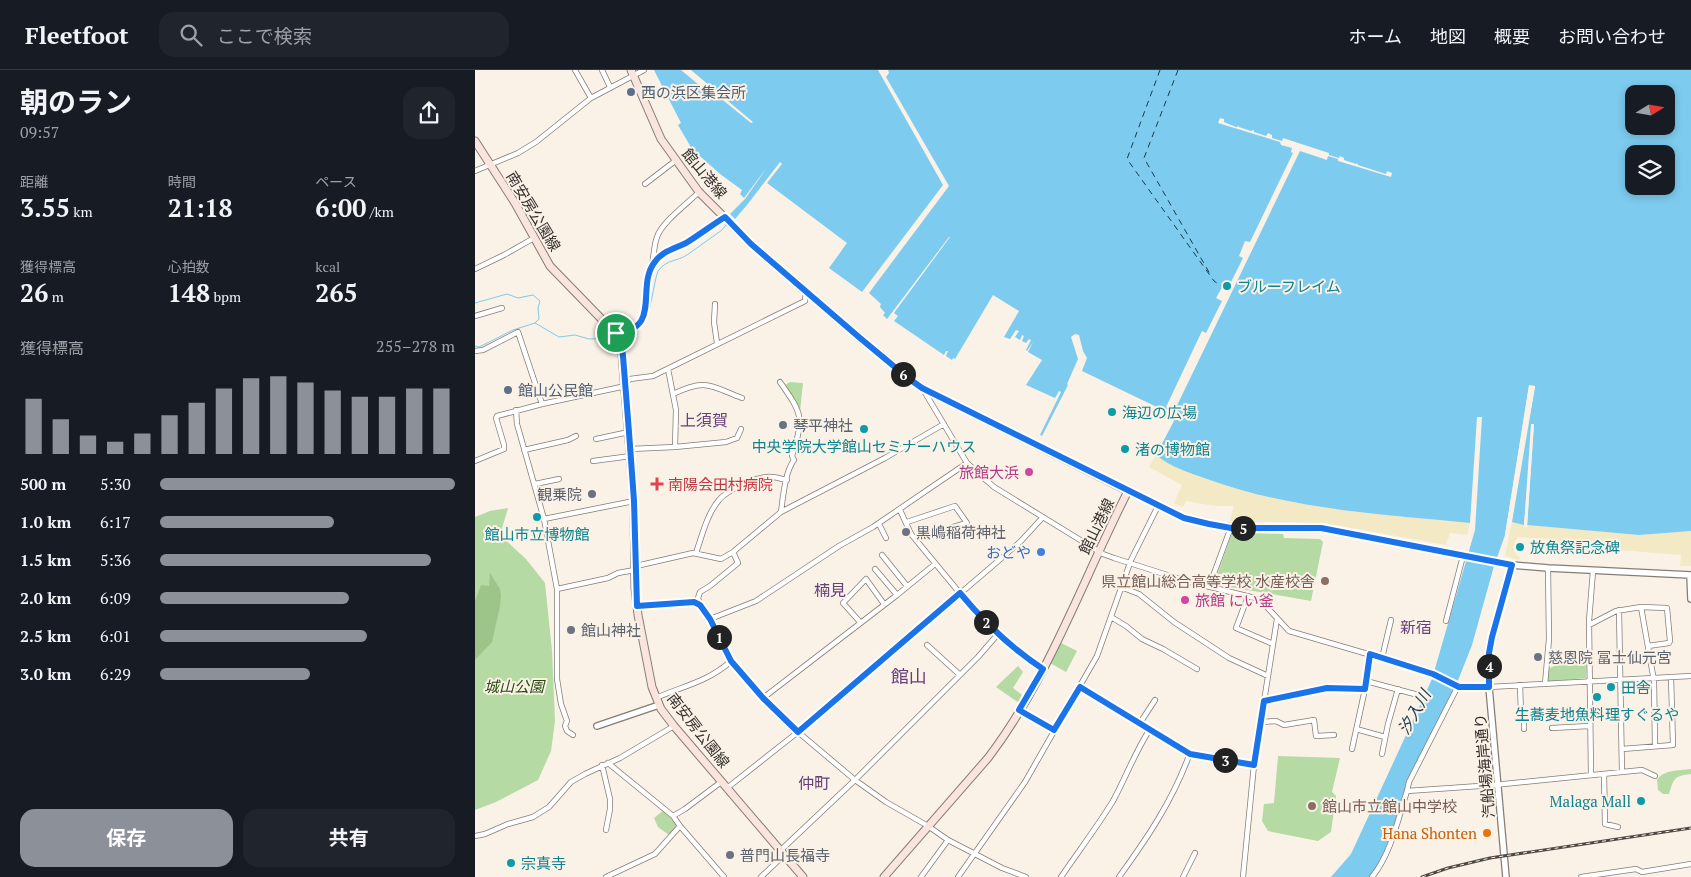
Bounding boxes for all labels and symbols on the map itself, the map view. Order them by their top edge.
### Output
place label: 西の浜区集会所 [641,82,746,102]
north arrow [1625,85,1675,135]
marker: 西の浜区集会所 [625,86,637,98]
street label: 館山港線 [678,144,732,202]
street label: 南安房公園線 [502,167,566,255]
place label: ブルーフレイム [1237,276,1341,296]
marker: ブルーフレイム [1221,280,1233,292]
pin [595,312,637,354]
pin: 6 [891,362,915,386]
place label: 館山公民館 [518,380,593,400]
marker: 館山公民館 [502,384,514,396]
place label: 海辺の広場 [1122,402,1197,422]
marker: 海辺の広場 [1106,406,1118,418]
district label: 上須賀 [680,409,728,431]
place label: 琴平神社 [793,415,853,435]
marker: 琴平神社 [777,419,789,431]
marker: 中央学院大学館山セミナーハウス [858,423,870,435]
place label: 中央学院大学館山セミナーハウス [752,436,976,456]
place label: 渚の博物館 [1135,439,1210,459]
marker: 渚の博物館 [1119,443,1131,455]
place label: 旅館大浜 [959,462,1019,482]
marker: 旅館大浜 [1023,466,1035,478]
place label: 南陽会田村病院 [668,474,773,494]
marker: 南陽会田村病院 [650,477,664,491]
place label: 観乗院 [537,484,582,504]
marker: 観乗院 [586,488,598,500]
street label: 館山港線 [1074,495,1118,557]
marker: 館山市立博物館 [531,511,543,523]
pin: 5 [1231,516,1255,540]
place label: 黒嶋稲荷神社 [916,522,1006,542]
place label: 館山市立博物館 [484,524,590,544]
marker: 黒嶋稲荷神社 [900,526,912,538]
place label: 放魚祭記念碑 [1530,537,1620,557]
marker: 放魚祭記念碑 [1514,541,1526,553]
place label: おどや [986,542,1031,562]
marker: おどや [1035,546,1047,558]
place label: 県立館山総合高等学校 水産校舎 [1101,571,1315,591]
marker: 県立館山総合高等学校 水産校舎 [1319,575,1331,587]
district label: 楠見 [814,579,846,601]
place label: 旅館 にい釜 [1195,590,1274,610]
marker: 旅館 にい釜 [1179,594,1191,606]
pin: 2 [973,610,999,634]
district label: 新宿 [1400,616,1432,638]
place label: 館山神社 [581,620,641,640]
marker: 館山神社 [565,624,577,636]
pin: 1 [707,624,731,650]
place label: 慈恩院 冨士仙元宮 [1548,647,1672,667]
marker: 慈恩院 冨士仙元宮 [1532,651,1544,663]
pin: 4 [1477,654,1501,678]
district label: 館山 [891,664,927,688]
park label: 城山公園 [484,676,546,696]
place label: 田舎 [1621,677,1651,697]
marker: 田舎 [1605,681,1617,693]
water label: 汐入川 [1392,684,1437,738]
street label: 南安房公園線 [663,688,735,772]
marker: 生蕎麦地魚料理すぐるや [1591,691,1603,703]
place label: 生蕎麦地魚料理すぐるや [1515,704,1679,724]
street label: 汽船場海岸通り [1469,713,1499,819]
pin: 3 [1213,748,1237,772]
district label: 仲町 [798,772,830,794]
place label: Malaga Mall [1550,791,1631,811]
marker: Malaga Mall [1635,795,1647,807]
place label: 館山市立館山中学校 [1322,796,1457,816]
marker: 館山市立館山中学校 [1306,800,1318,812]
place label: Hana Shonten [1382,823,1477,843]
marker: Hana Shonten [1481,827,1493,839]
place label: 普門山長福寺 [740,845,830,865]
marker: 普門山長福寺 [724,849,736,861]
place label: 宗真寺 [521,853,566,873]
marker: 宗真寺 [505,857,517,869]

